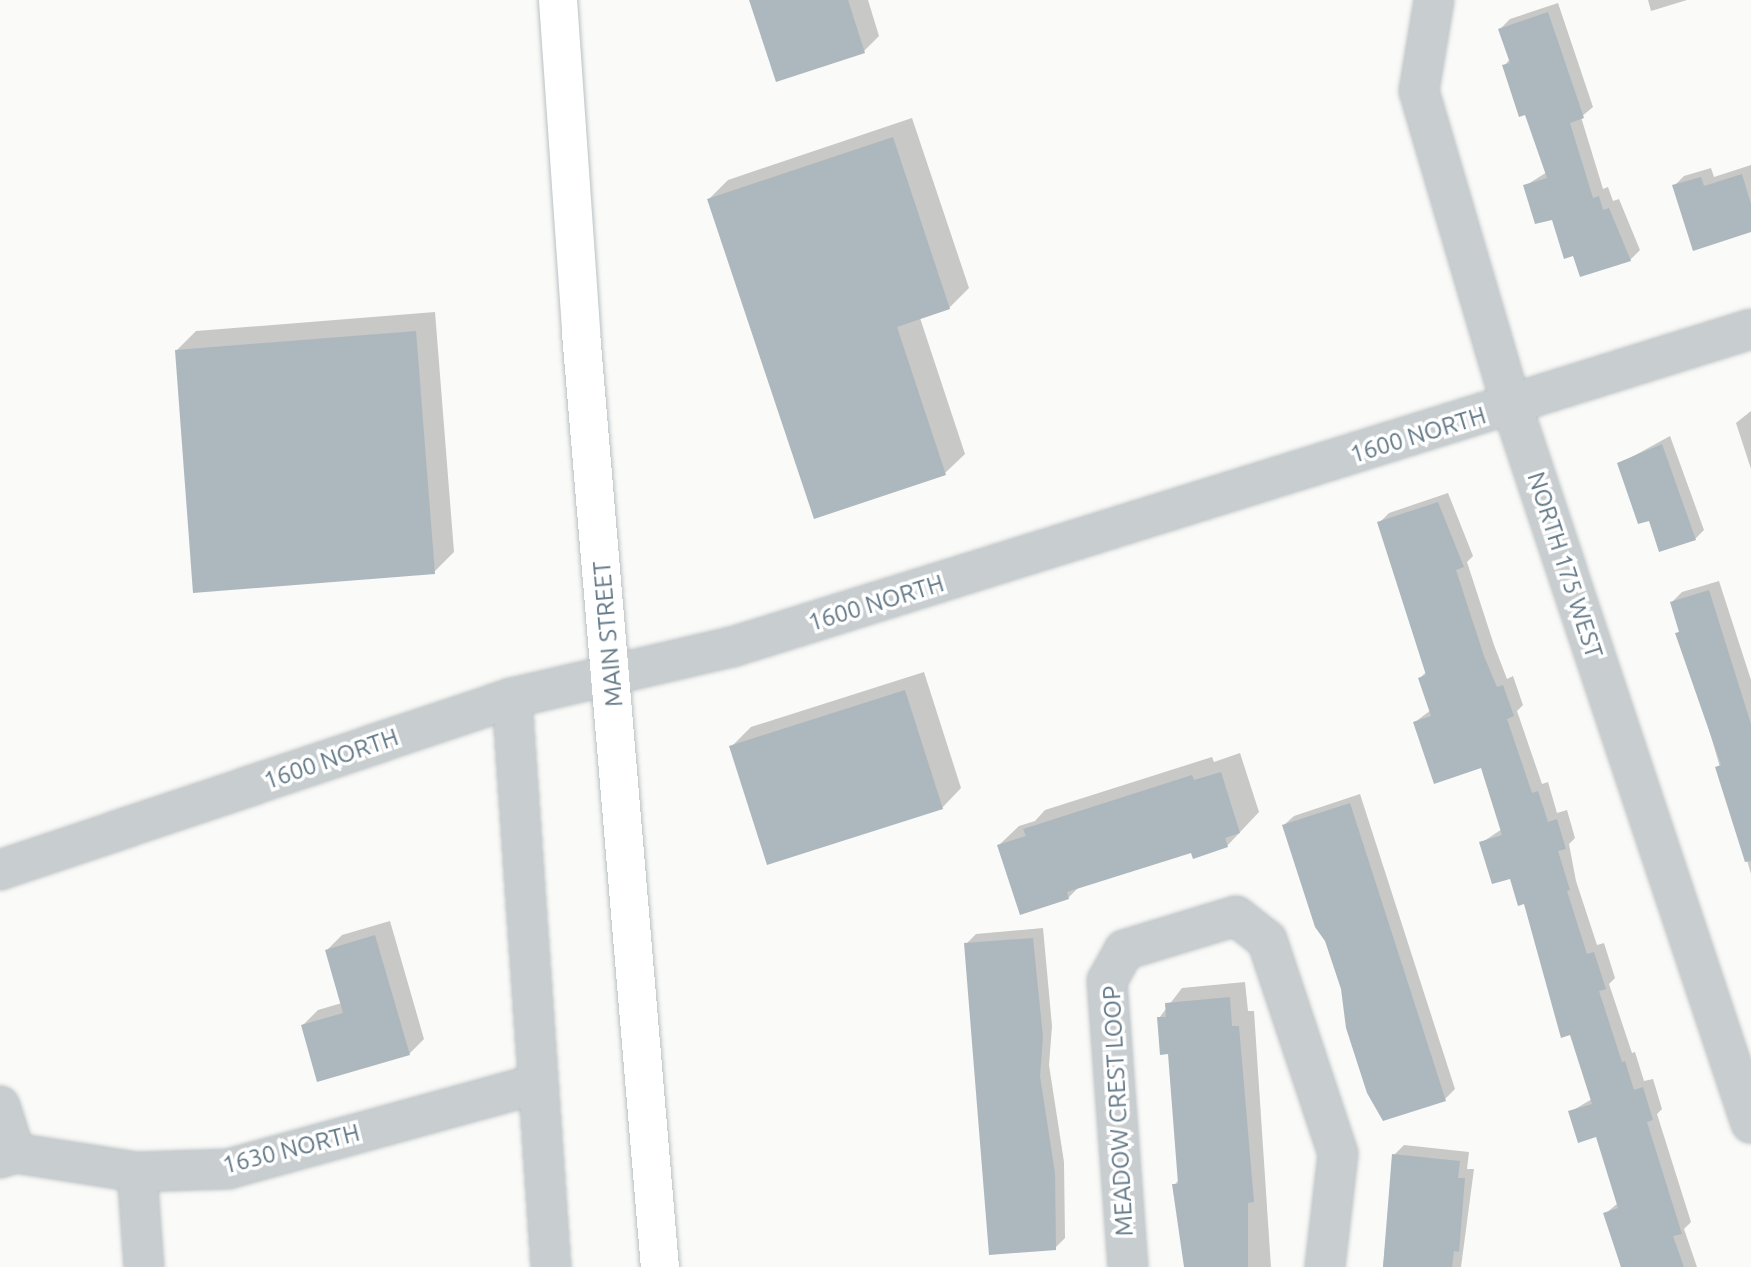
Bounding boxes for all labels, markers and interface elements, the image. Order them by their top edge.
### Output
street label: 1600 NORTH [1347,401,1489,469]
street label: NORTH 175 WEST [1521,468,1609,662]
street label: MAIN STREET [587,560,629,708]
street label: 1600 NORTH [805,569,947,637]
street label: 1600 NORTH [260,723,402,795]
street label: MEADOW CREST LOOP [1097,985,1139,1237]
street label: 1630 NORTH [219,1118,363,1180]

